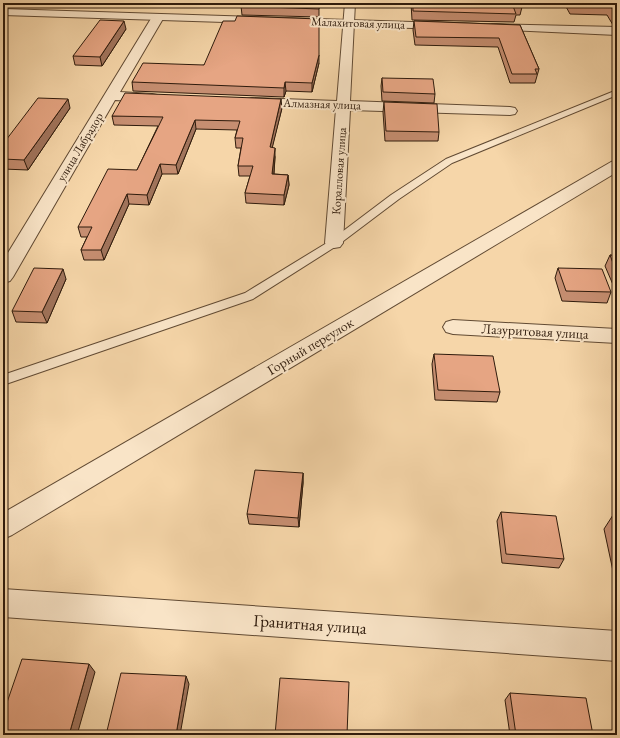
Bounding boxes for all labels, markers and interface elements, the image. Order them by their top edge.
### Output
street label: Малахитовая улица [311,13,405,33]
street label: Алмазная улица [282,95,361,113]
street label: улица Лабрадор [53,110,107,184]
street label: Коралловая улица [328,127,350,215]
street label: Горный переулок [264,313,357,379]
street label: Лазуритовая улица [481,319,589,343]
street label: Гранитная улица [253,609,368,639]

